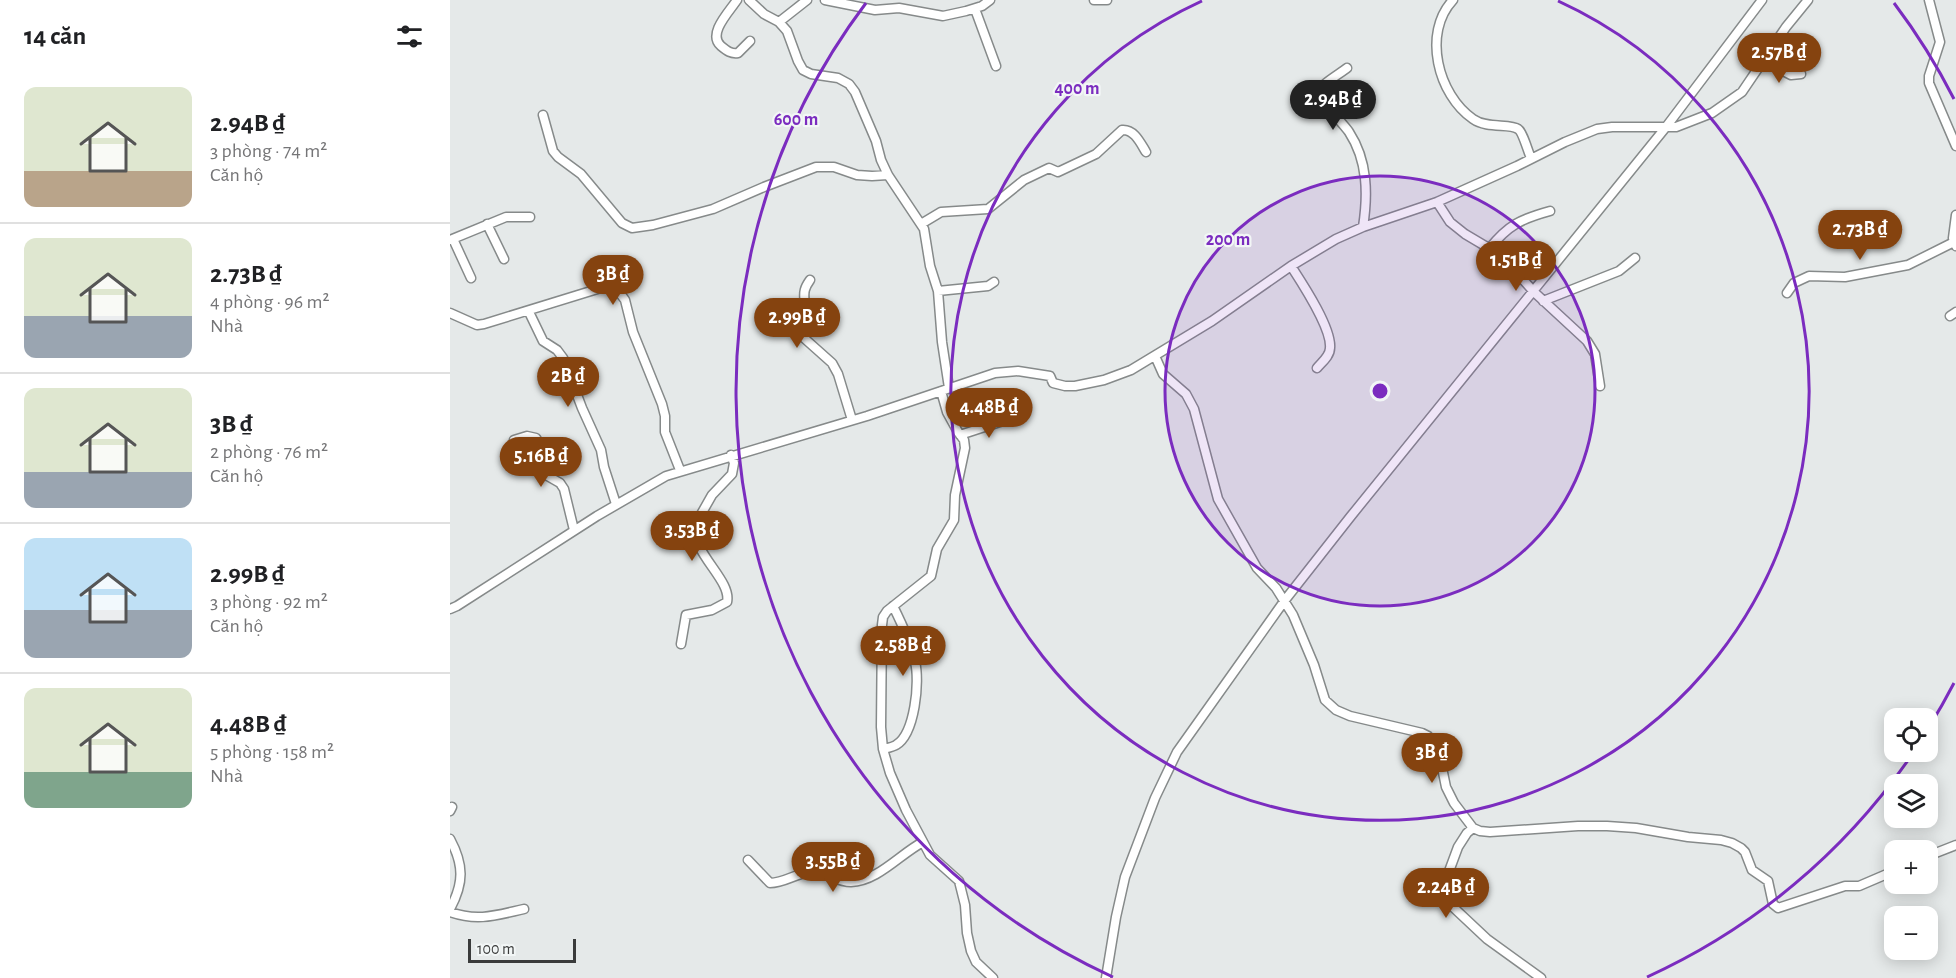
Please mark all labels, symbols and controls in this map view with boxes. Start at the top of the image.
icon: filters [393,20,426,53]
text: 14 căn [24,23,86,49]
pin: 2.57B ₫ [1724,33,1834,84]
text: 2.57B ₫ [1751,42,1807,62]
text: 400 m [1054,80,1100,98]
pin: 2.94B ₫ [1278,80,1388,131]
text: 2.94B ₫ [1304,89,1362,109]
text: 2.94B ₫ [210,110,286,136]
icon: home [72,111,144,183]
text: 600 m [774,111,818,129]
text: 3 phòng · 74 m² [210,141,327,161]
text: Căn hộ [210,165,263,185]
pin: 2.73B ₫ [1805,210,1915,261]
text: 2.73B ₫ [1832,219,1888,239]
text: 200 m [1206,231,1250,249]
pin: 1.51B ₫ [1461,241,1571,292]
text: 1.51B ₫ [1490,250,1542,270]
pin: 3B ₫ [577,255,649,306]
text: 2.73B ₫ [210,261,282,287]
icon: home [72,262,144,334]
text: 3B ₫ [597,264,629,284]
text: 4 phòng · 96 m² [210,292,329,312]
pin: 2.99B ₫ [742,298,852,349]
text: 2.99B ₫ [768,307,826,327]
text: Nhà [210,316,243,336]
pin: 2B ₫ [532,357,604,408]
text: 2B ₫ [551,366,585,386]
centre of rings [1370,381,1390,401]
pin: 4.48B ₫ [934,388,1044,439]
text: 4.48B ₫ [960,397,1018,417]
text: 3B ₫ [210,411,253,437]
icon: home [72,412,144,484]
pin: 5.16B ₫ [486,437,596,488]
text: 2 phòng · 76 m² [210,442,328,462]
text: 5.16B ₫ [514,446,568,466]
text: Căn hộ [210,466,263,486]
pin: 3.53B ₫ [637,511,747,562]
text: 3.53B ₫ [665,520,719,540]
text: 2.99B ₫ [210,561,285,587]
icon: home [72,562,144,634]
text: 3 phòng · 92 m² [210,592,328,612]
text: Căn hộ [210,616,263,636]
pin: 2.58B ₫ [848,626,958,677]
text: 2.58B ₫ [875,635,931,655]
map controls [1884,708,1938,960]
button: locate [1884,708,1938,762]
text: 4.48B ₫ [210,711,287,737]
icon: home [72,712,144,784]
pin: 3B ₫ [1396,733,1468,784]
text: 5 phòng · 158 m² [210,742,334,762]
text: 3B ₫ [1416,742,1448,762]
text: Nhà [210,766,243,786]
button: layers [1884,774,1938,828]
button: + [1884,840,1938,894]
pin: 3.55B ₫ [778,842,888,893]
text: 3.55B ₫ [806,851,860,871]
pin: 2.24B ₫ [1391,868,1501,919]
text: 2.24B ₫ [1417,877,1475,897]
button: − [1884,906,1938,960]
scale bar [468,936,576,964]
text: 100 m [477,941,515,957]

